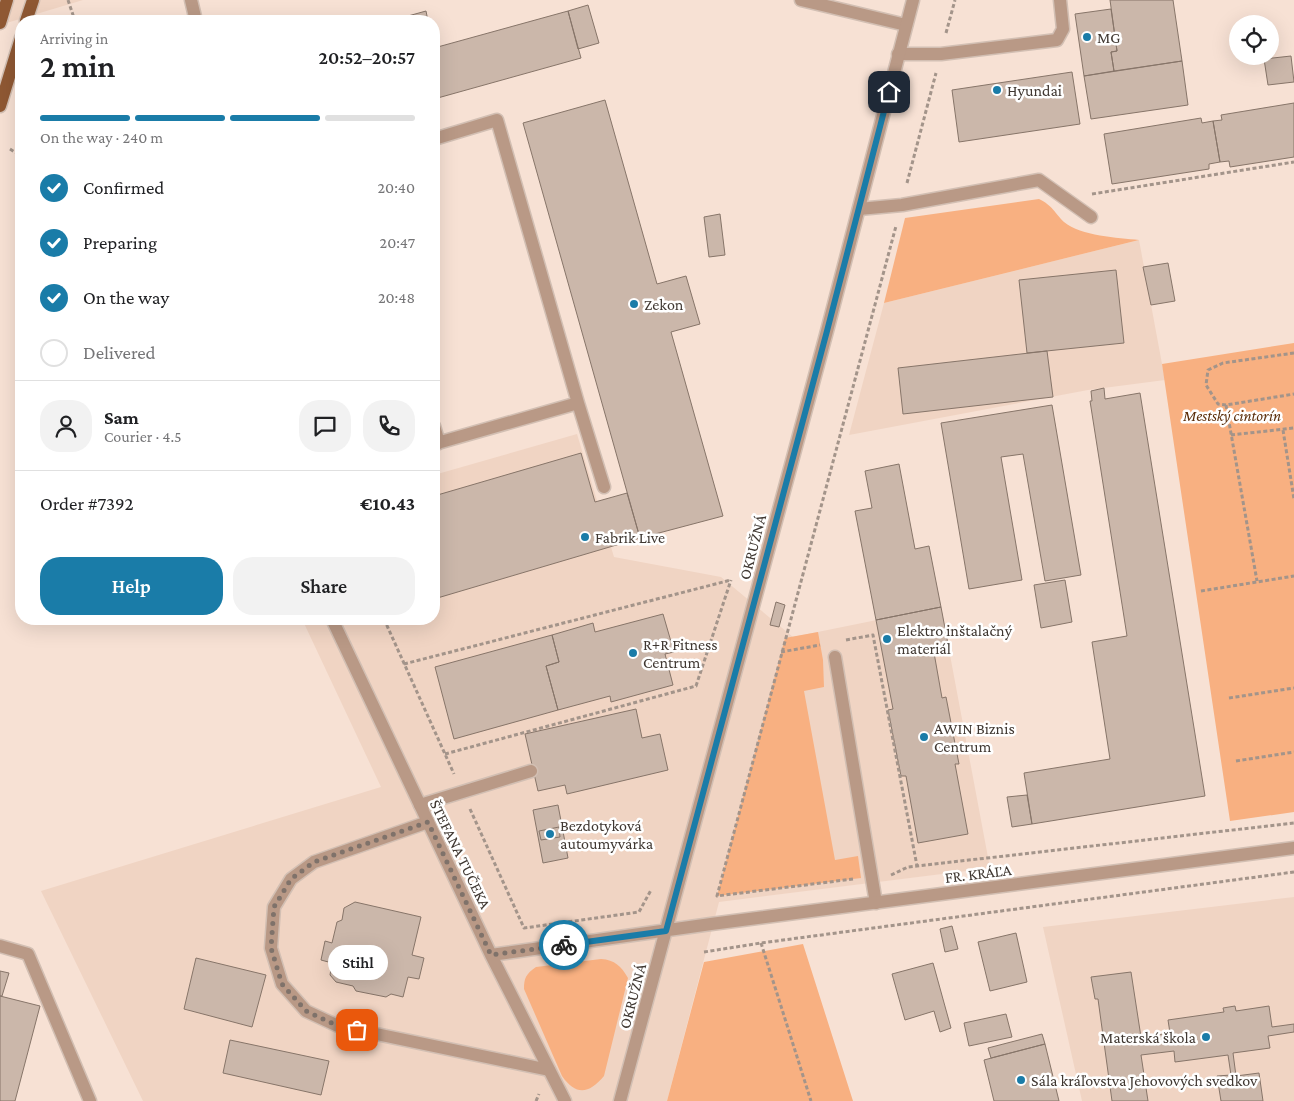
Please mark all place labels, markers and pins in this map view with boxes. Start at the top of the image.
place label: MG [1097,29,1120,46]
marker: MG [1081,31,1093,43]
pin [868,71,910,113]
place label: Hyundai [1007,82,1062,100]
marker: Hyundai [991,84,1003,96]
place label: Zekon [644,296,684,313]
marker: Zekon [628,298,640,310]
place label: Fabrik Live [595,529,665,546]
marker: Fabrik Live [579,531,591,543]
place label: Elektro inštalačný materiál [897,622,1013,657]
marker: Elektro inštalačný materiál [881,633,893,645]
place label: R+R Fitness Centrum [643,636,718,671]
marker: R+R Fitness Centrum [627,647,639,659]
place label: AWIN Biznis Centrum [934,720,1015,755]
marker: AWIN Biznis Centrum [918,731,930,743]
place label: Bezdotyková autoumyvárka [560,817,654,853]
marker: Bezdotyková autoumyvárka [544,828,556,840]
callout: Stihl [327,945,387,980]
pin [336,1009,378,1051]
place label: Materská škola [1100,1029,1197,1046]
marker: Materská škola [1200,1031,1212,1043]
place label: Sála kráľovstva Jehovových svedkov [1031,1072,1258,1090]
marker: Sála kráľovstva Jehovových svedkov [1015,1074,1027,1086]

